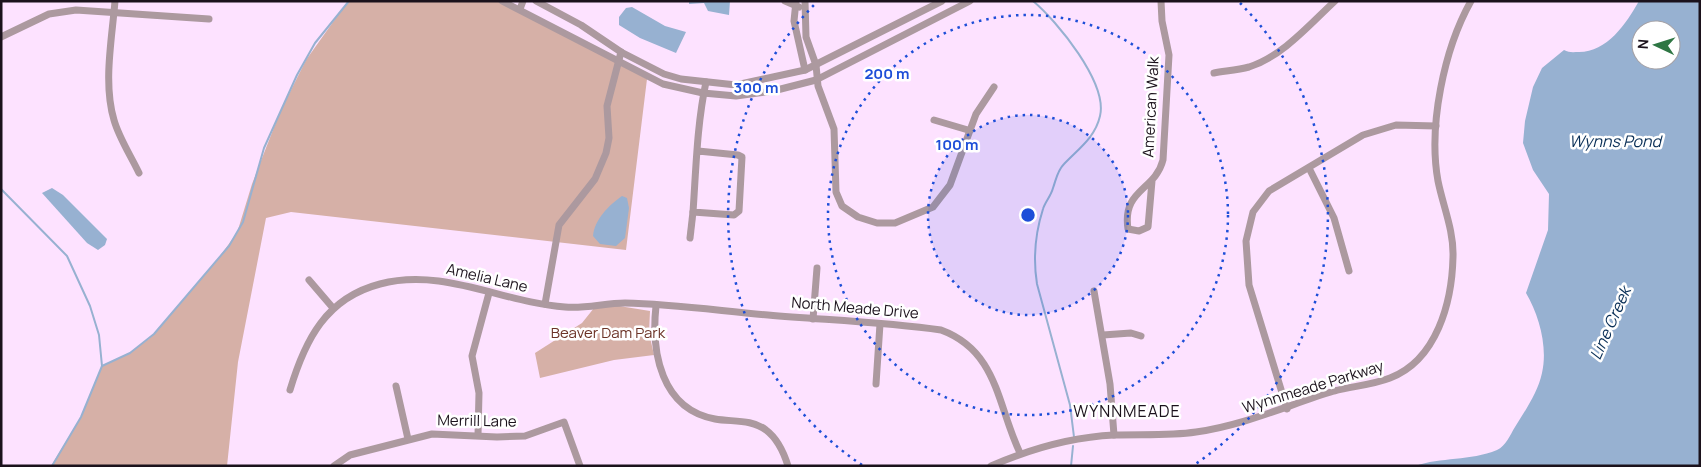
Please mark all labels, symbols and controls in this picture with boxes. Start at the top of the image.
north arrow [1631,20,1681,70]
text: N [1633,38,1652,50]
street label: American Walk [1137,55,1164,158]
text: 200 m [864,63,910,84]
text: 300 m [734,77,778,98]
water label: Wynns Pond [1569,130,1664,152]
text: 100 m [936,134,978,155]
centre of rings [1019,206,1037,224]
street label: Amelia Lane [444,258,530,297]
water label: Line Creek [1584,281,1637,363]
street label: North Meade Drive [790,291,920,324]
park label: Beaver Dam Park [551,322,666,343]
street label: Wynnmeade Parkway [1240,355,1386,418]
district label: WYNNMEADE [1073,400,1181,422]
street label: Merrill Lane [437,409,517,432]

